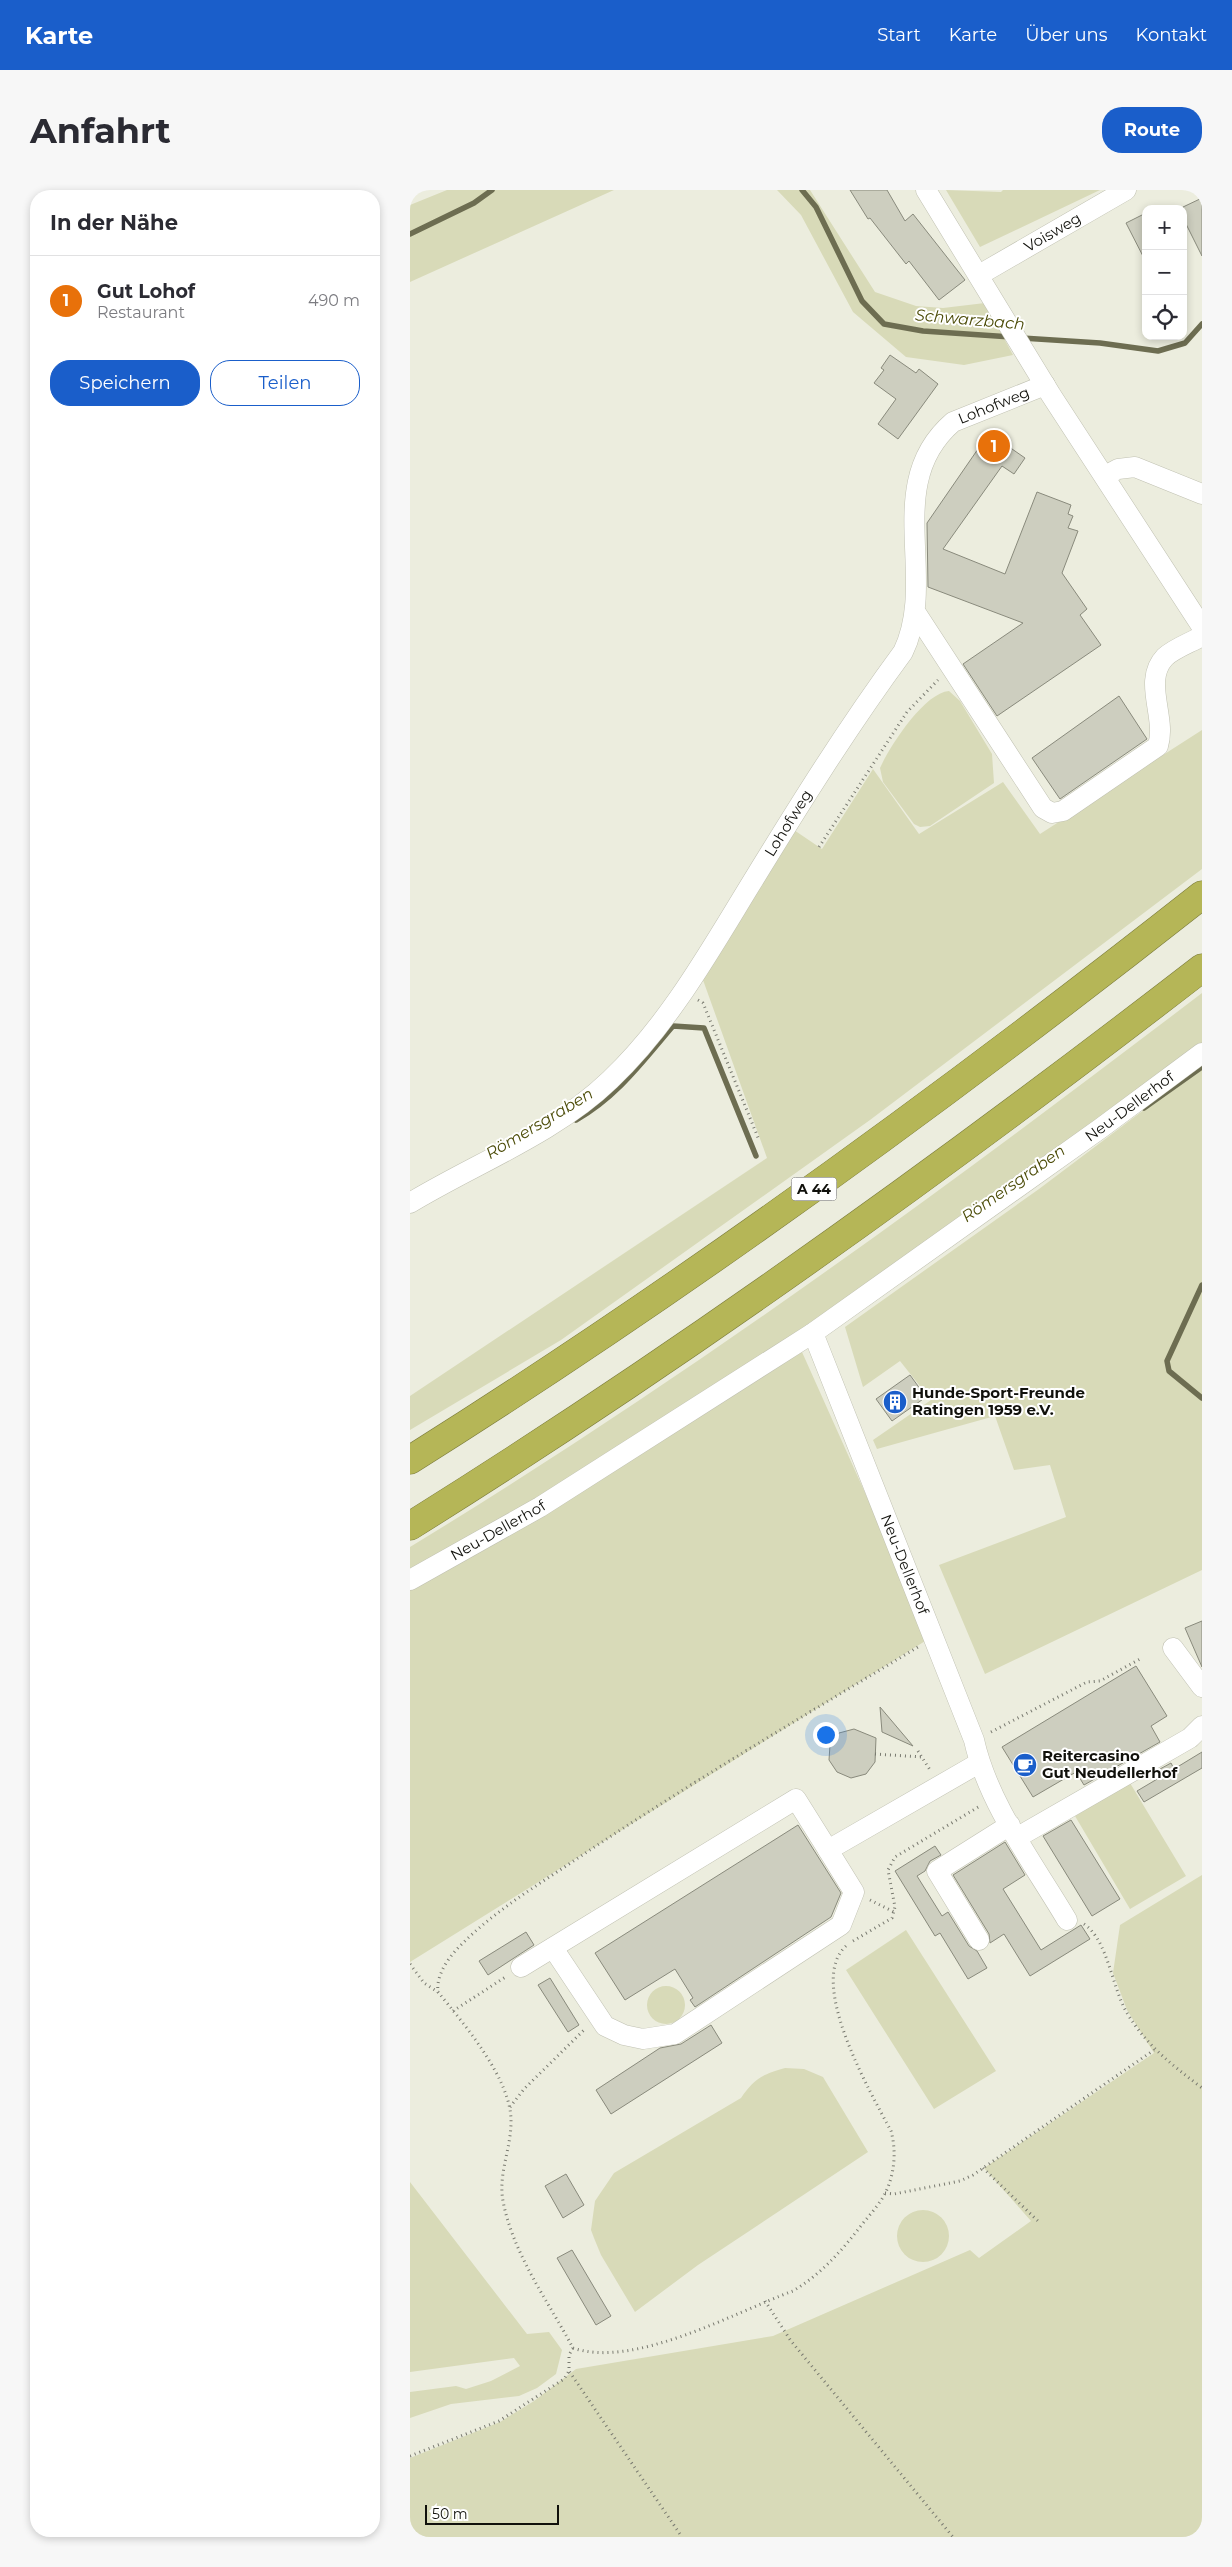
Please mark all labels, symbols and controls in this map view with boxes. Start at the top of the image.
text: Karte [25,21,93,50]
text: Start [877,24,921,46]
text: Karte [949,24,997,46]
text: Über uns [1025,24,1108,46]
text: Kontakt [1136,24,1207,46]
button: Route [1102,107,1202,153]
text: Anfahrt [30,109,171,152]
map controls [1142,205,1187,340]
button: + [1142,205,1187,250]
street label: Voisweg [1020,208,1084,256]
text: In der Nähe [50,210,178,235]
button: − [1142,250,1187,295]
text: Gut Lohof [97,280,195,303]
text: 1 [63,291,69,310]
text: 490 m [308,291,360,310]
button: locate [1142,295,1187,340]
text: Restaurant [97,303,185,322]
water label: Schwarzbach [914,305,1026,334]
button: Speichern [50,360,200,406]
button: Teilen [210,360,360,406]
street label: Lohofweg [955,382,1032,428]
pin: 1 [978,427,1010,465]
street label: Lohofweg [760,786,816,860]
street label: Neu-Dellerhof [1081,1066,1178,1145]
water label: Römersgraben [482,1084,596,1163]
water label: Römersgraben [958,1141,1069,1226]
road number: A 44 [792,1178,836,1201]
place label: Hunde-Sport-Freunde Ratingen 1959 e.V. [912,1383,1085,1419]
building icon: Hunde-Sport-Freunde Ratingen 1959 e.V. [882,1389,908,1415]
street label: Neu-Dellerhof [447,1495,550,1564]
street label: Neu-Dellerhof [877,1511,934,1618]
your location [813,1722,839,1748]
place label: Reitercasino Gut Neudellerhof [1042,1746,1179,1782]
cafe icon: Reitercasino Gut Neudellerhof [1012,1752,1038,1778]
scale bar [425,2502,559,2525]
text: 50 m [432,2505,468,2523]

